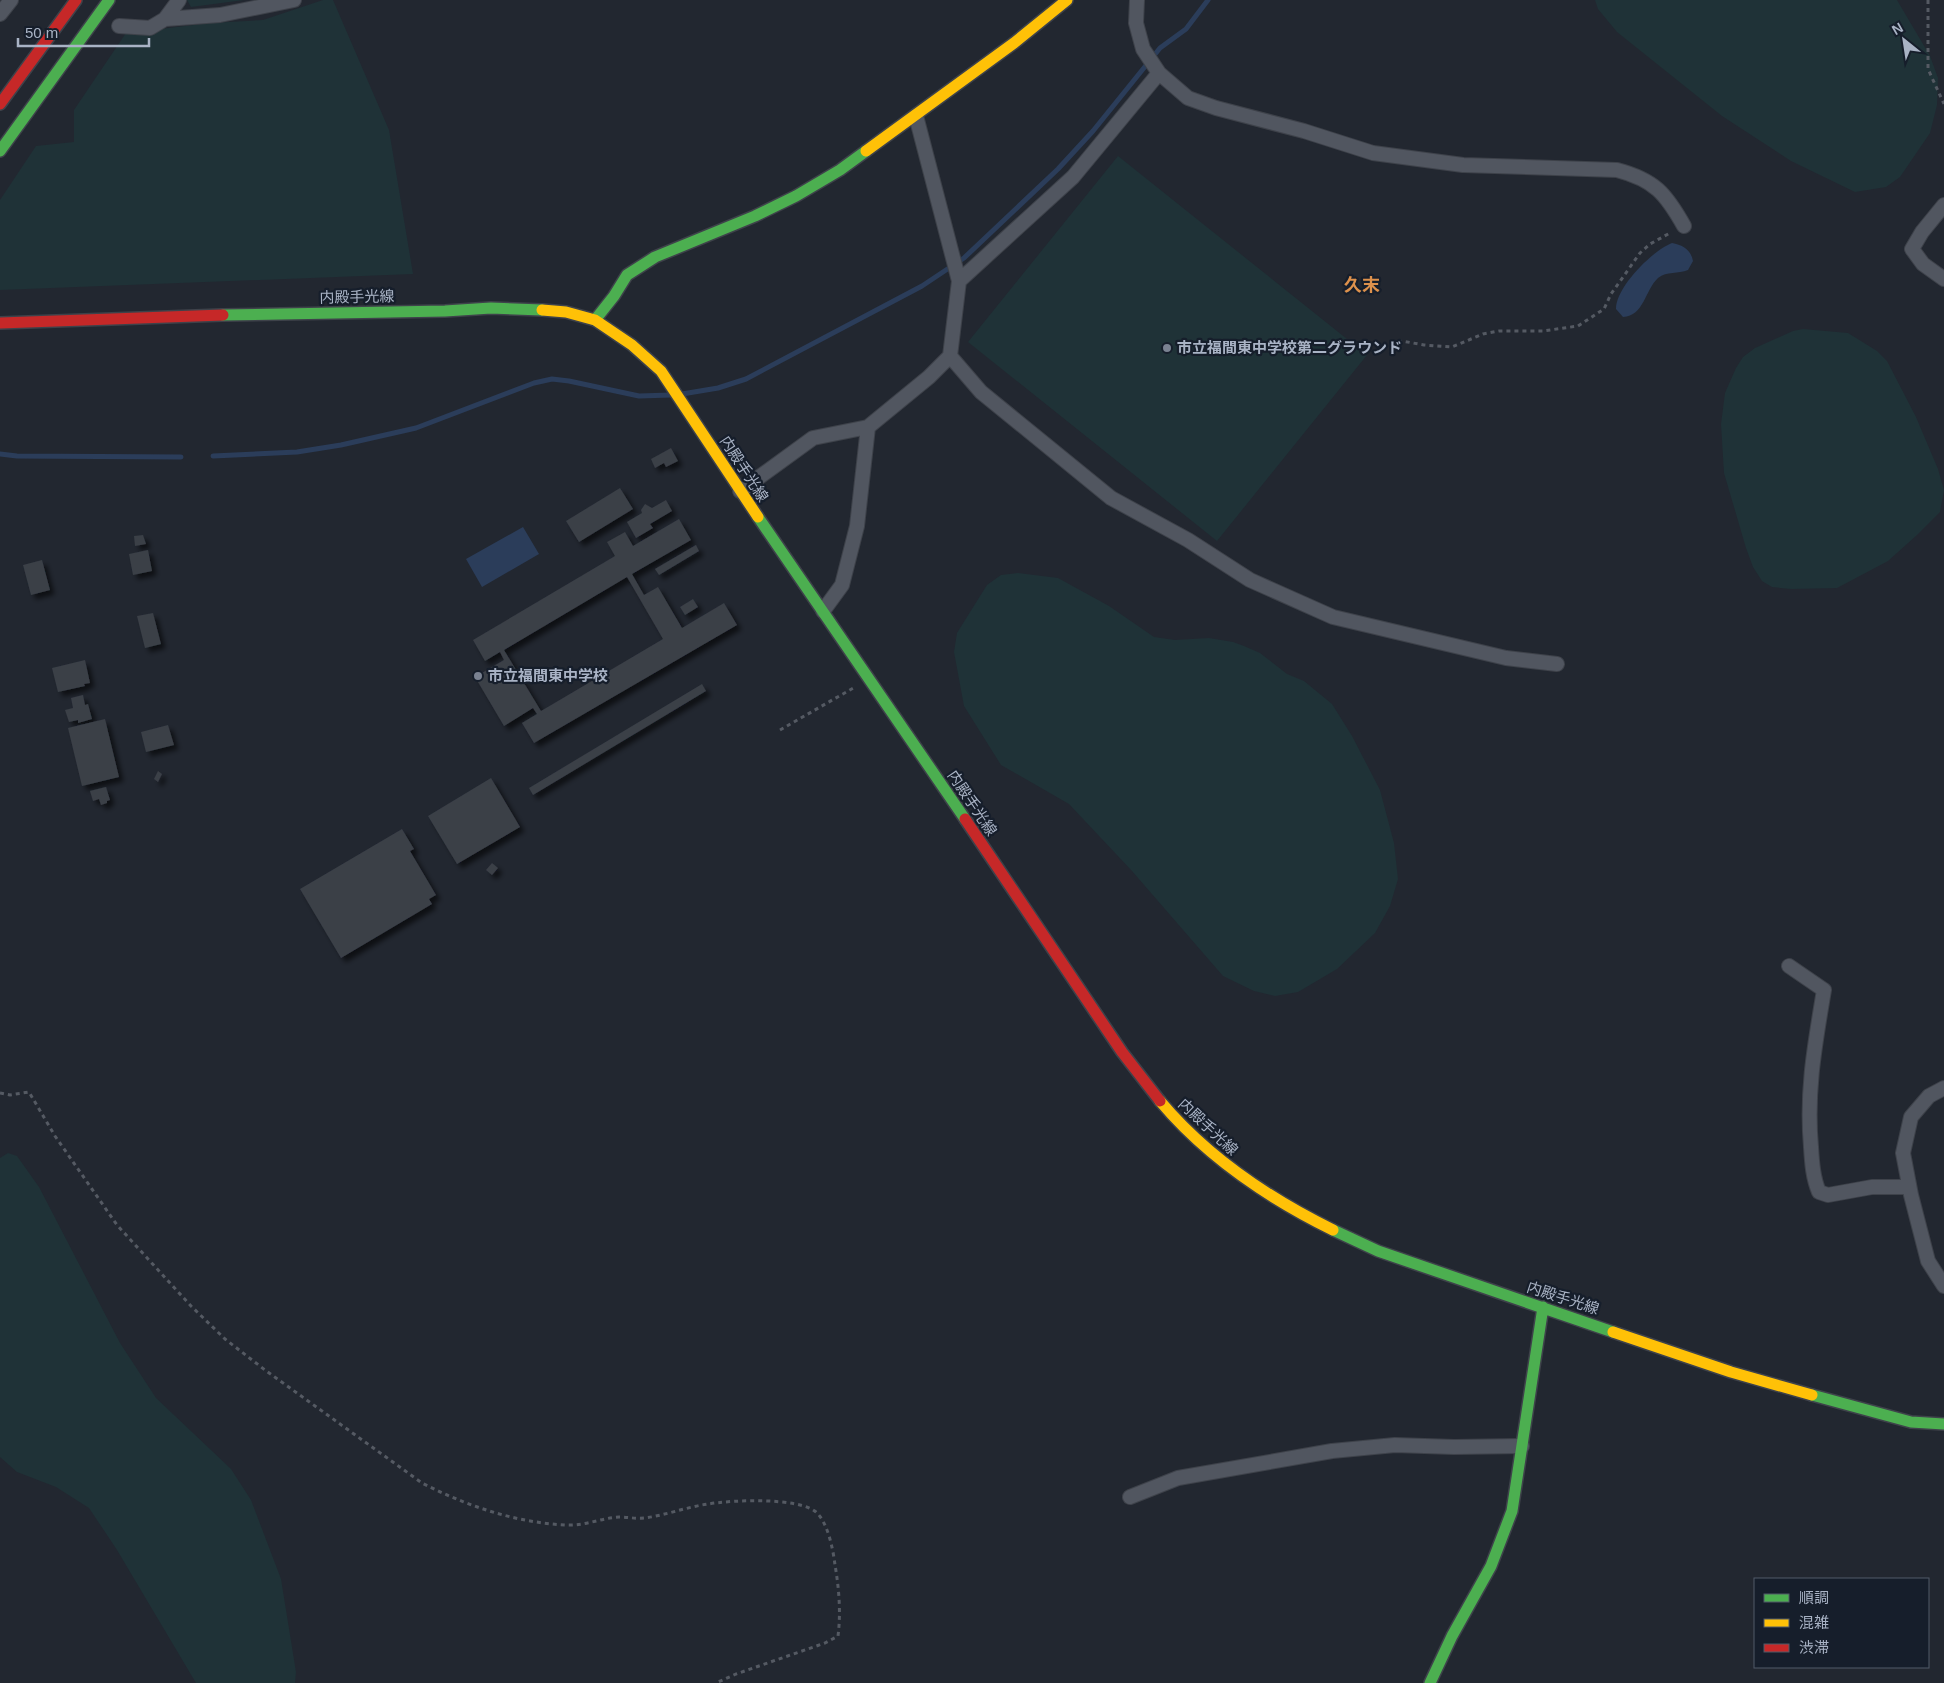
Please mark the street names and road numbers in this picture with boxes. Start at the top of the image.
street label: 内殿手光線 [319,287,395,306]
street label: 内殿手光線 [717,433,772,505]
street label: 内殿手光線 [944,767,1000,839]
street label: 内殿手光線 [1175,1095,1242,1158]
street label: 内殿手光線 [1525,1278,1601,1317]

